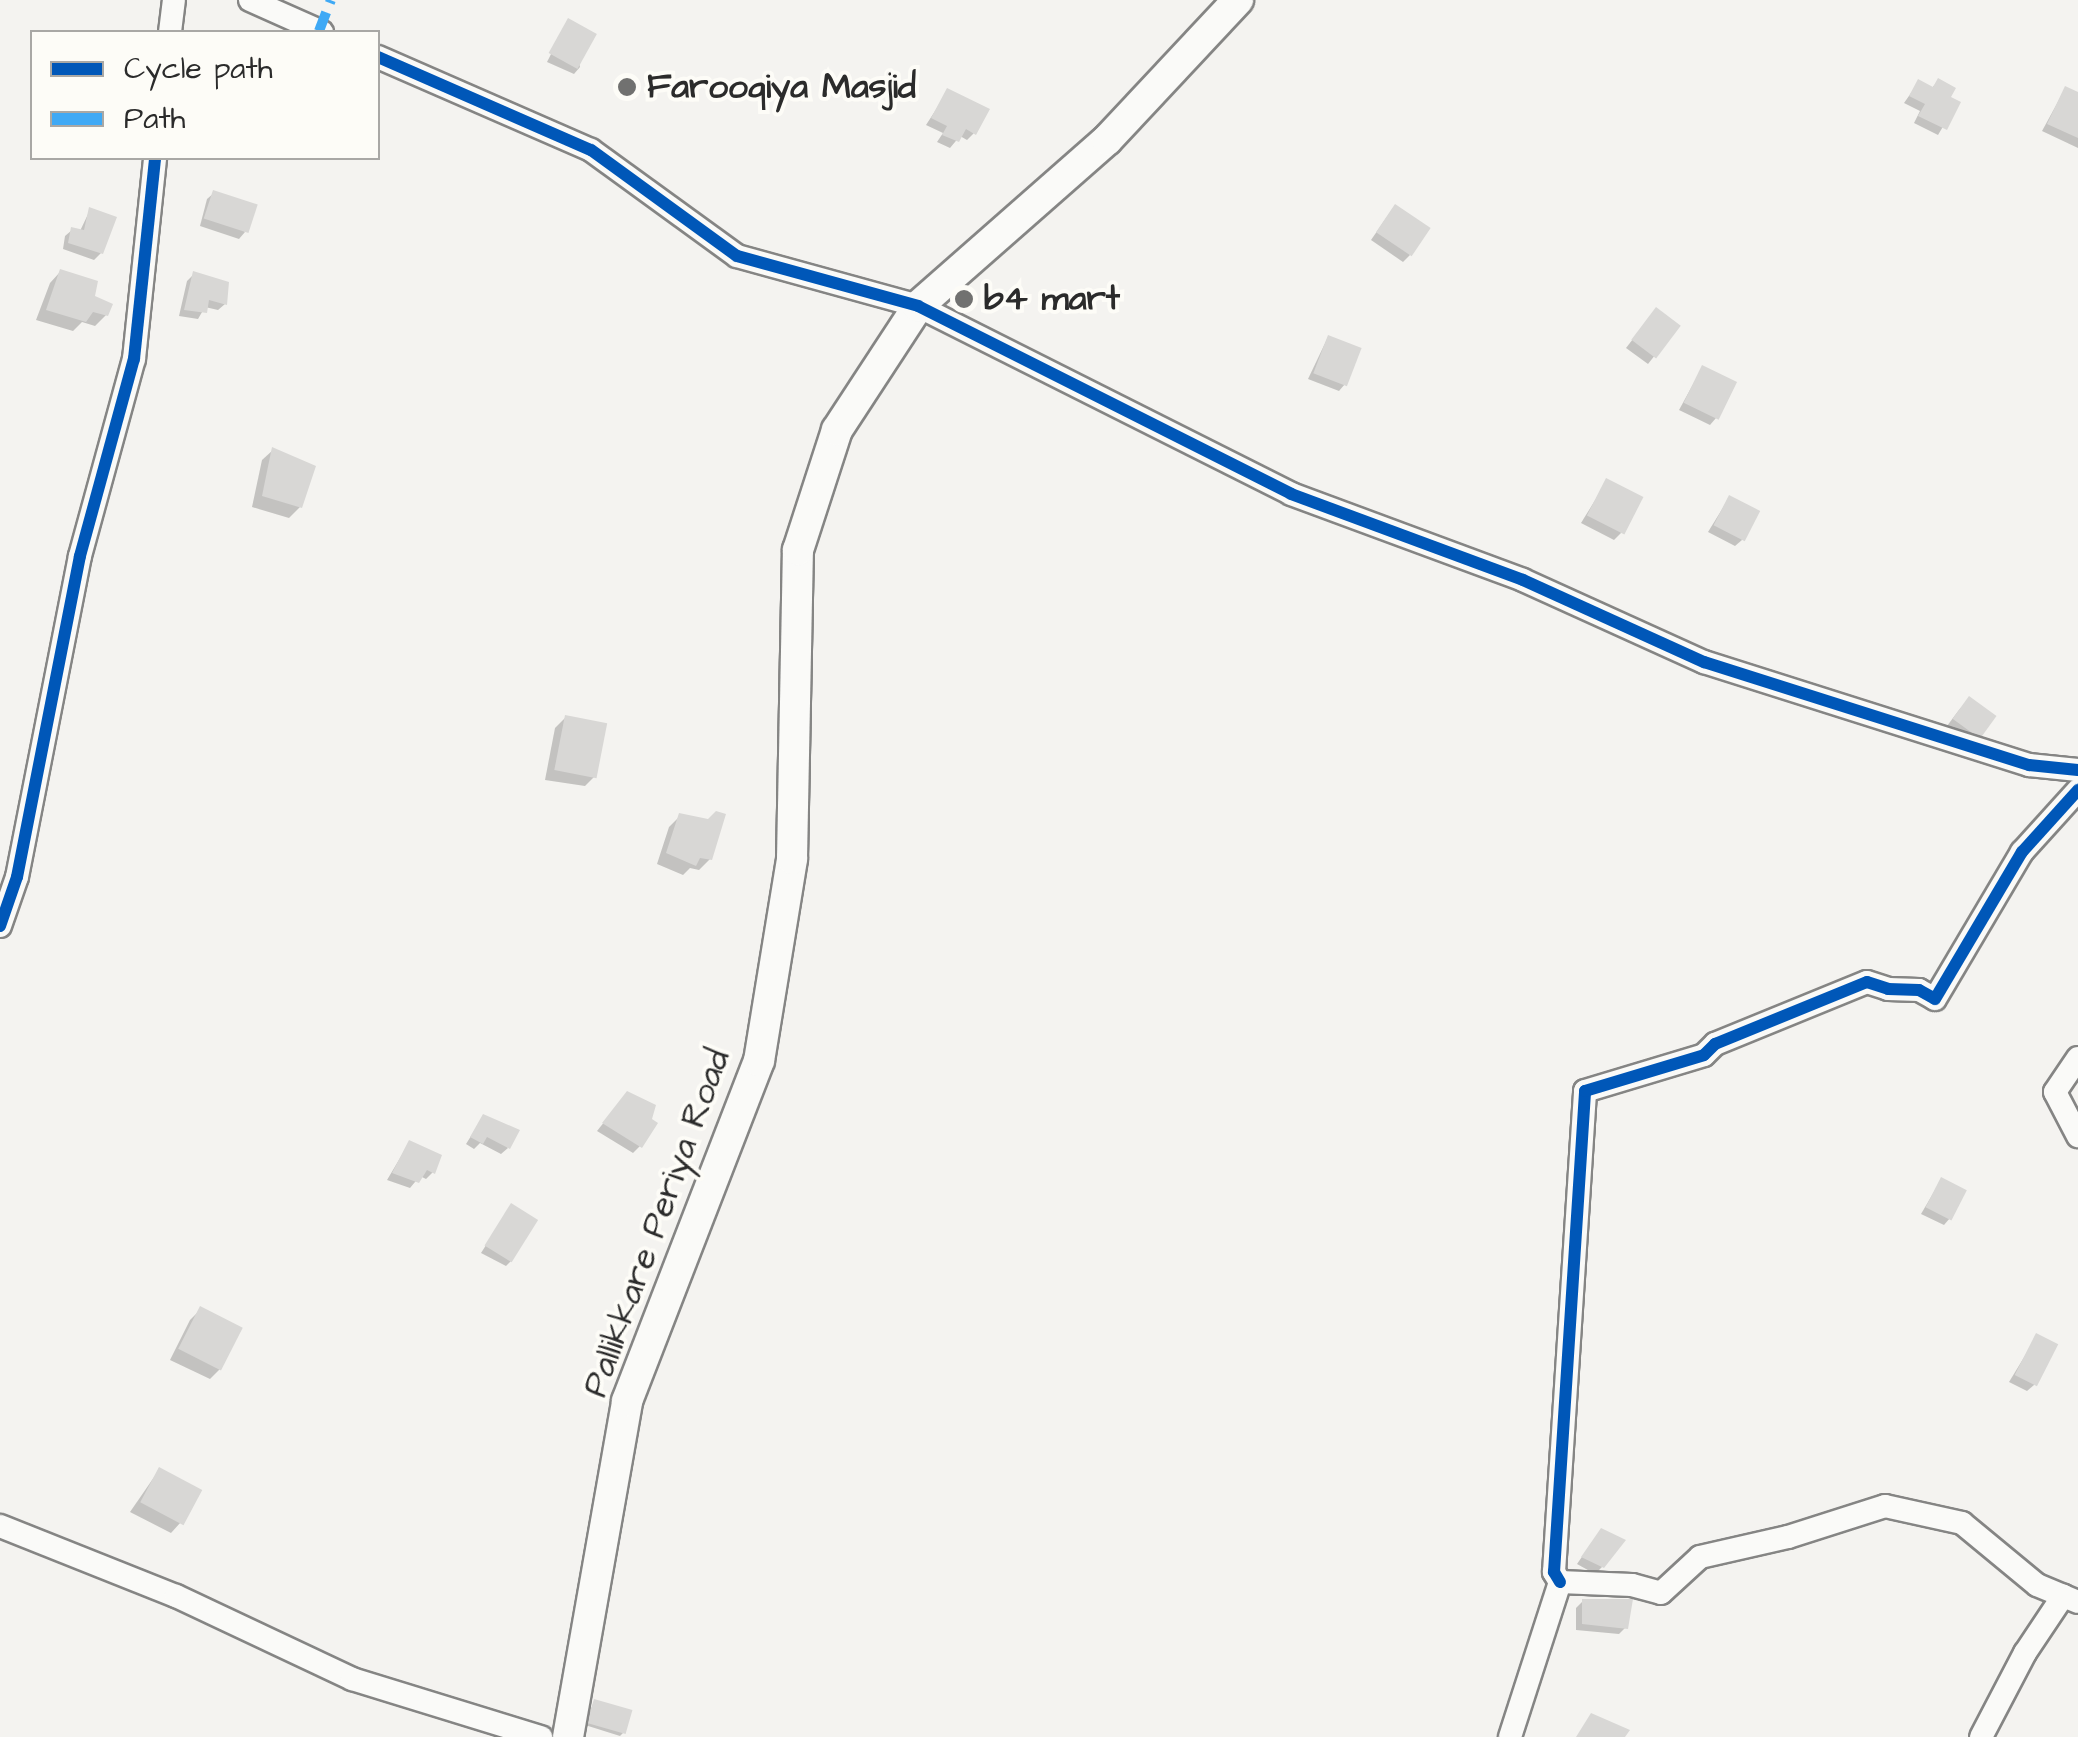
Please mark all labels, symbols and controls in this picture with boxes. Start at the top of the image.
legend [30,30,380,160]
text: Cycle path [124,48,273,90]
place label: Farooqiya Masjid [647,66,916,108]
marker: Farooqiya Masjid [616,76,638,98]
text: Path [124,98,185,140]
place label: b4 mart [984,278,1120,320]
marker: b4 mart [953,288,975,310]
street label: Pallikkare Periya Road [575,1043,739,1403]

